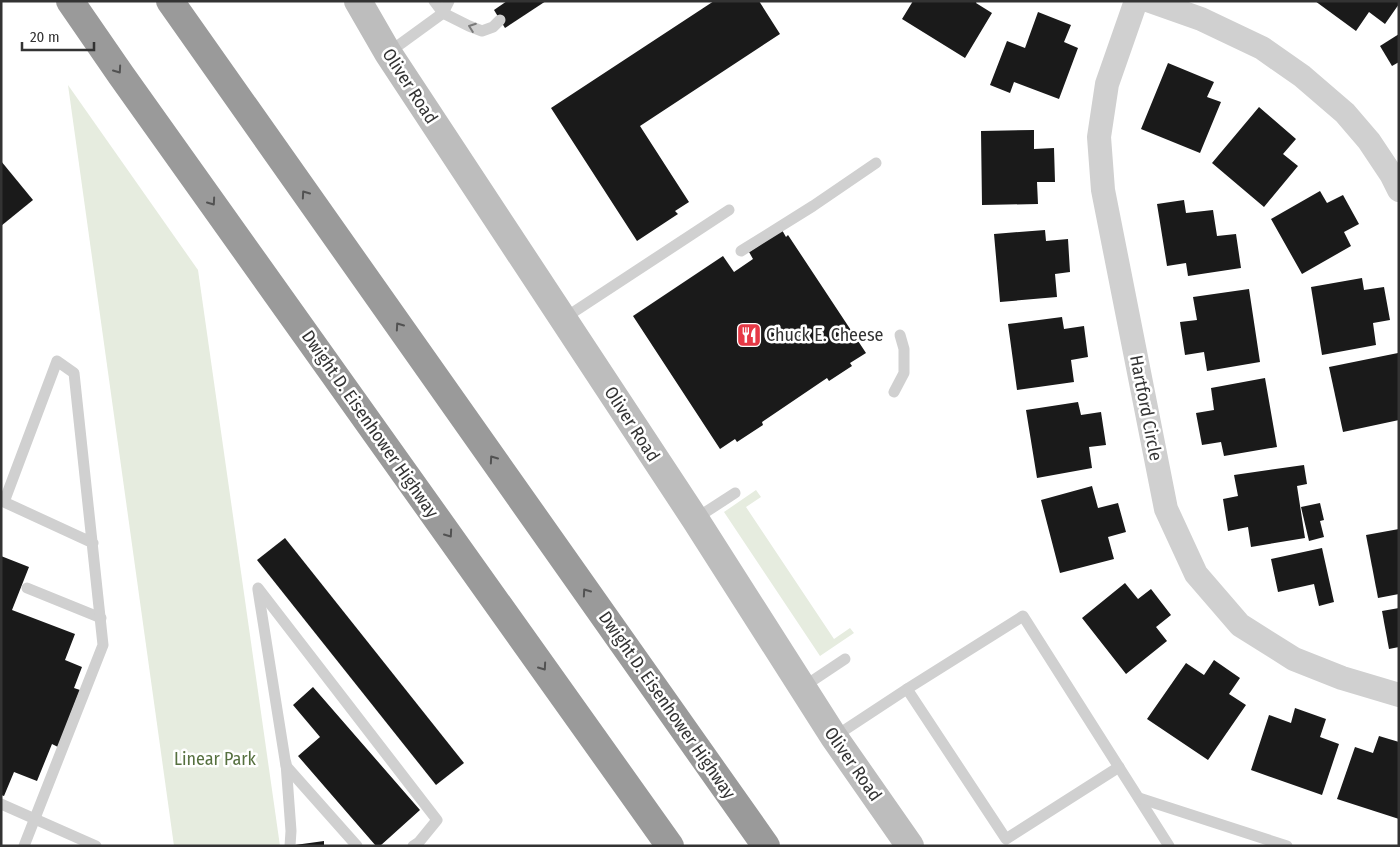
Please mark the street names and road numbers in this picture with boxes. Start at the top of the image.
street label: Oliver Road [378,44,442,128]
street label: Dwight D. Eisenhower Highway [297,326,443,522]
street label: Hartford Circle [1125,353,1167,463]
street label: Oliver Road [600,382,664,466]
street label: Dwight D. Eisenhower Highway [594,607,740,803]
street label: Oliver Road [820,723,886,805]

